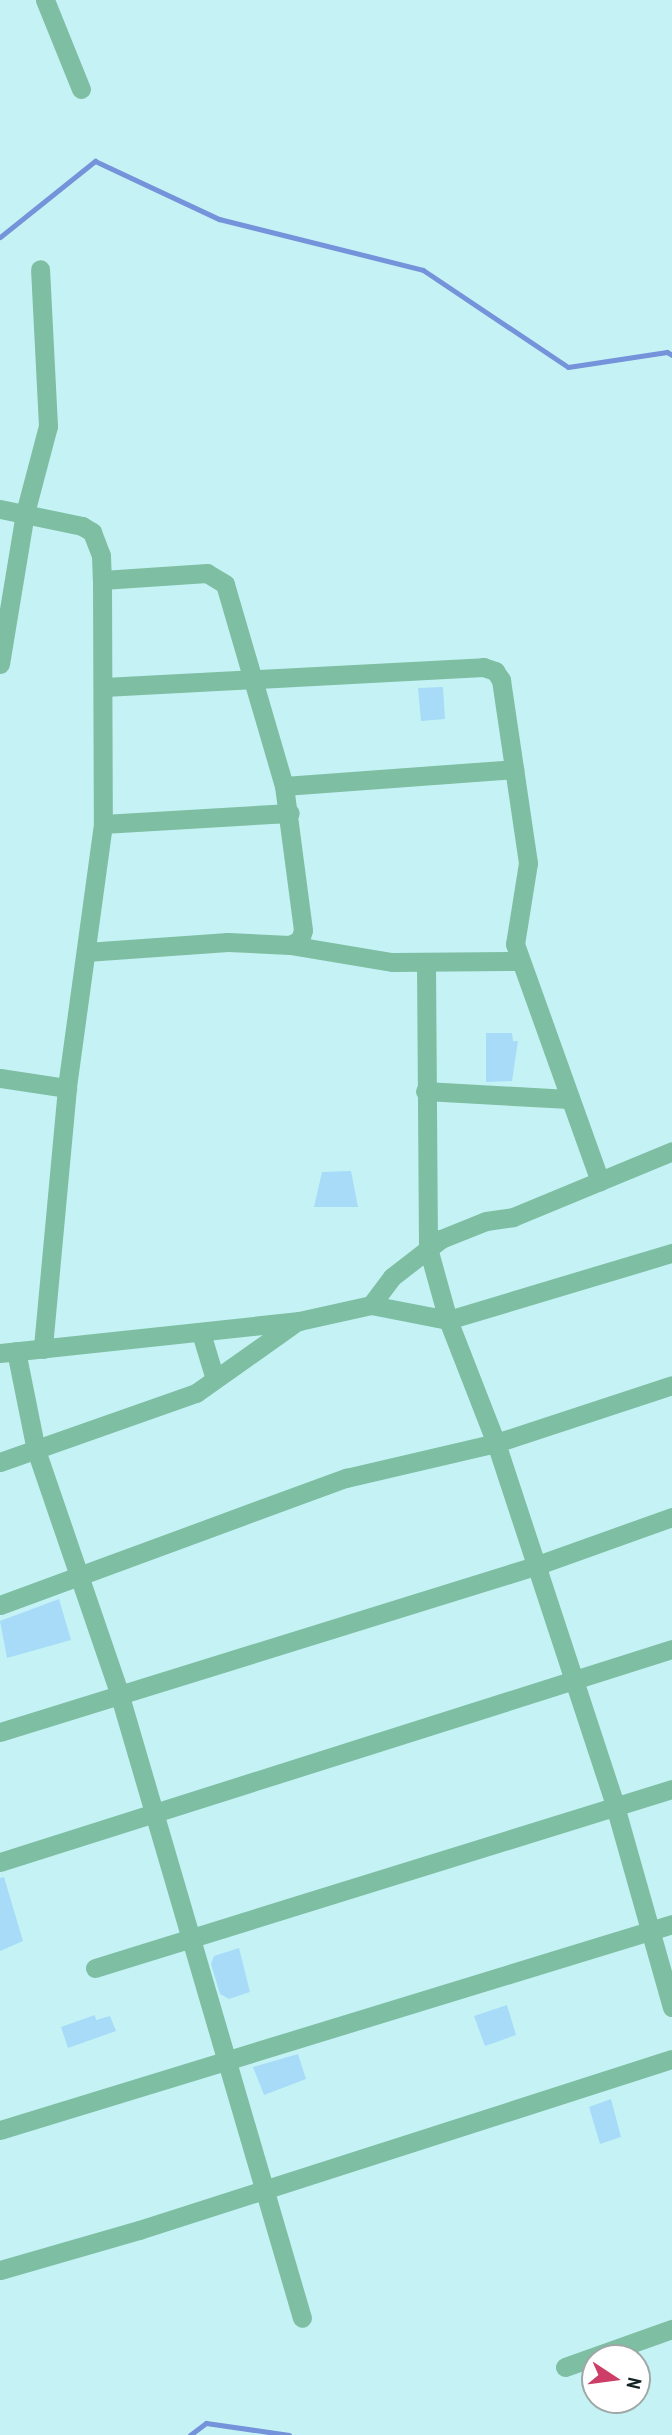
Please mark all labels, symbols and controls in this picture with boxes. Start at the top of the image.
north arrow [581,2344,651,2414]
text: N [622,2376,647,2391]

